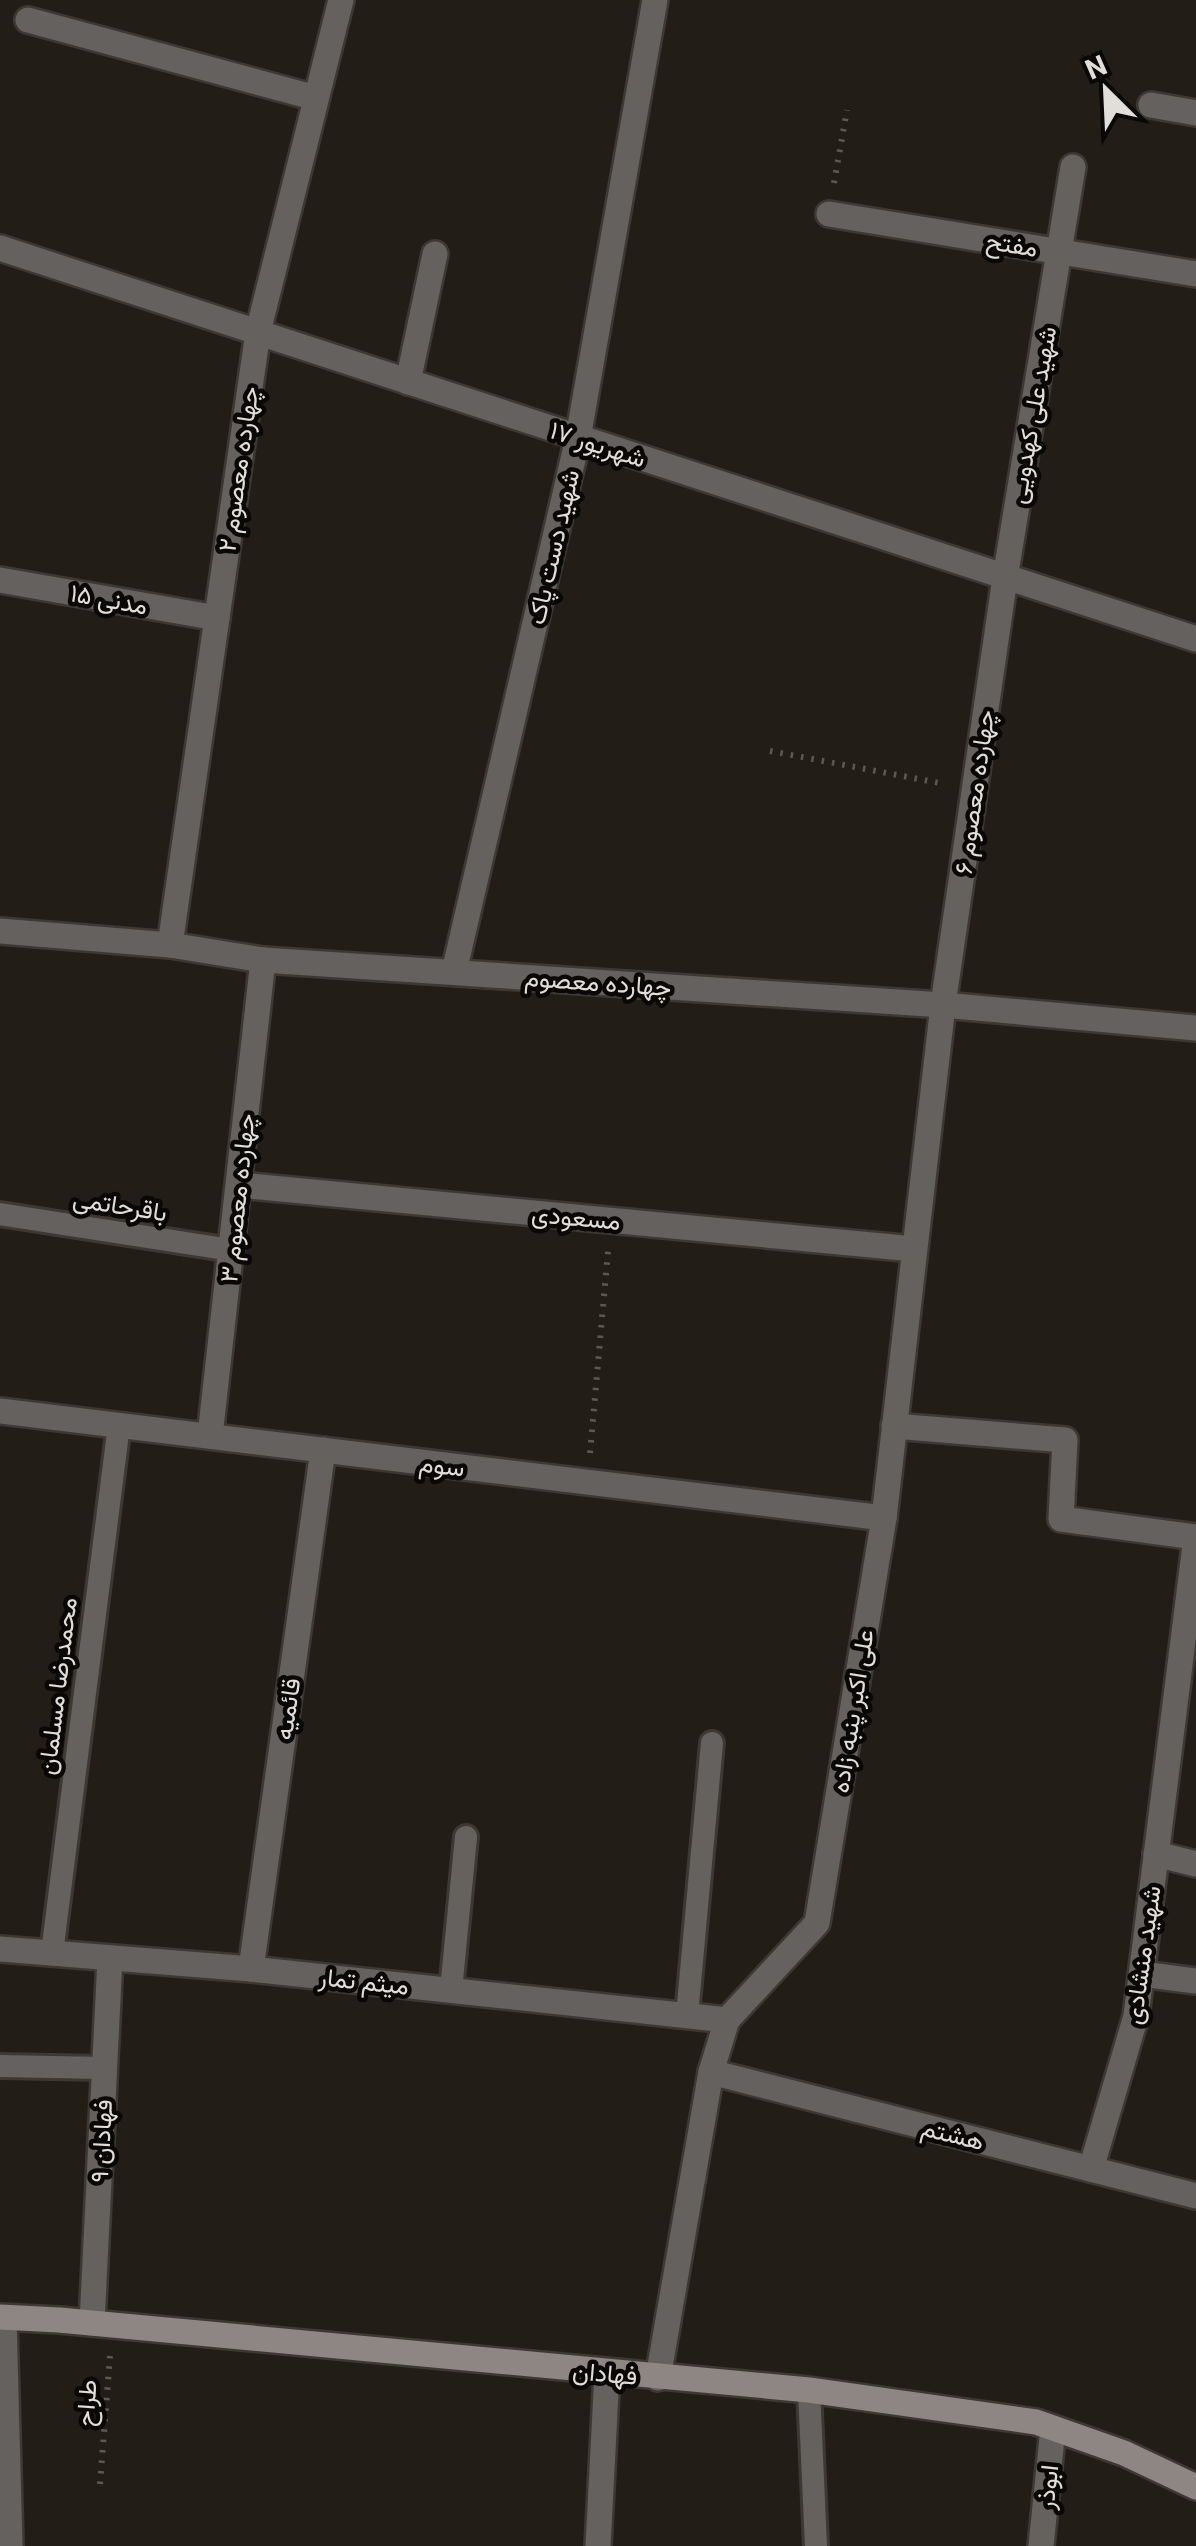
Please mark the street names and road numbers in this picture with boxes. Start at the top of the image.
street label: مفتح [984,226,1040,266]
street label: شهید علی کهدویی [1003,324,1063,506]
street label: چهارده معصوم ۲ [213,385,266,554]
street label: ۱۷ شهریور [546,415,649,474]
street label: شهید دست پاک [522,467,587,628]
street label: مدنی ۱۵ [68,578,150,622]
street label: چهارده معصوم ۶ [949,708,1002,876]
street label: چهارده معصوم [523,963,672,1004]
street label: چهارده معصوم ۳ [214,1112,263,1284]
street label: باقرحاتمی [71,1184,169,1228]
street label: مسعودی [530,1199,622,1237]
street label: سوم [417,1448,466,1485]
street label: محمدرضا مسلمان [32,1596,84,1777]
street label: علی اکبر پنبه زاده [825,1627,882,1795]
street label: قائمیه [269,1676,306,1742]
street label: شهید منشادی [1118,1884,1168,2026]
street label: میثم تمار [316,1962,410,2003]
street label: فهادان ۹ [85,2099,119,2183]
street label: هشتم [918,2113,987,2158]
street label: فهادان [571,2356,639,2392]
street label: طراح [70,2379,105,2428]
street label: ابوذر [1031,2463,1065,2512]

